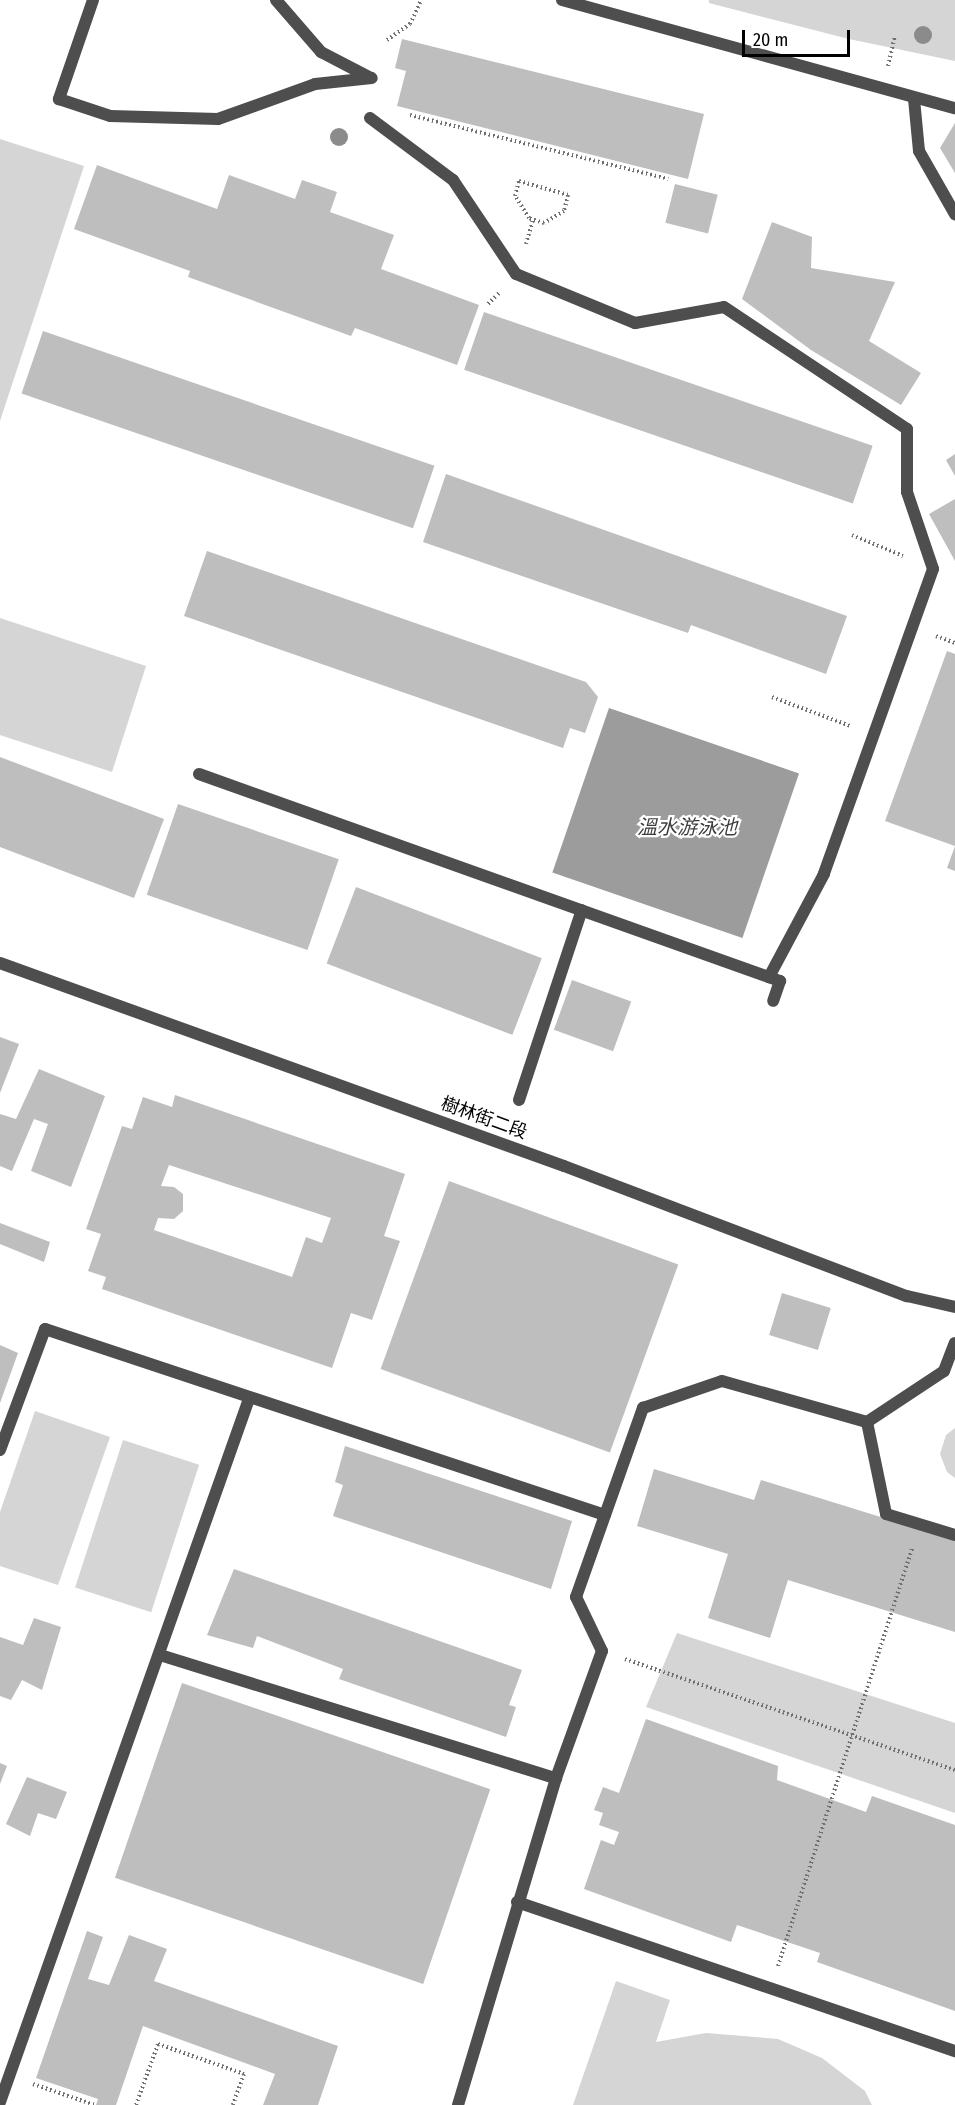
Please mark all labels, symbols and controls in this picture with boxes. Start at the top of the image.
scale bar [745,18,853,56]
text: 20 m [753,29,788,51]
water label: 溫水游泳池 [637,815,737,839]
street label: 樹林街二段 [438,1092,530,1144]

